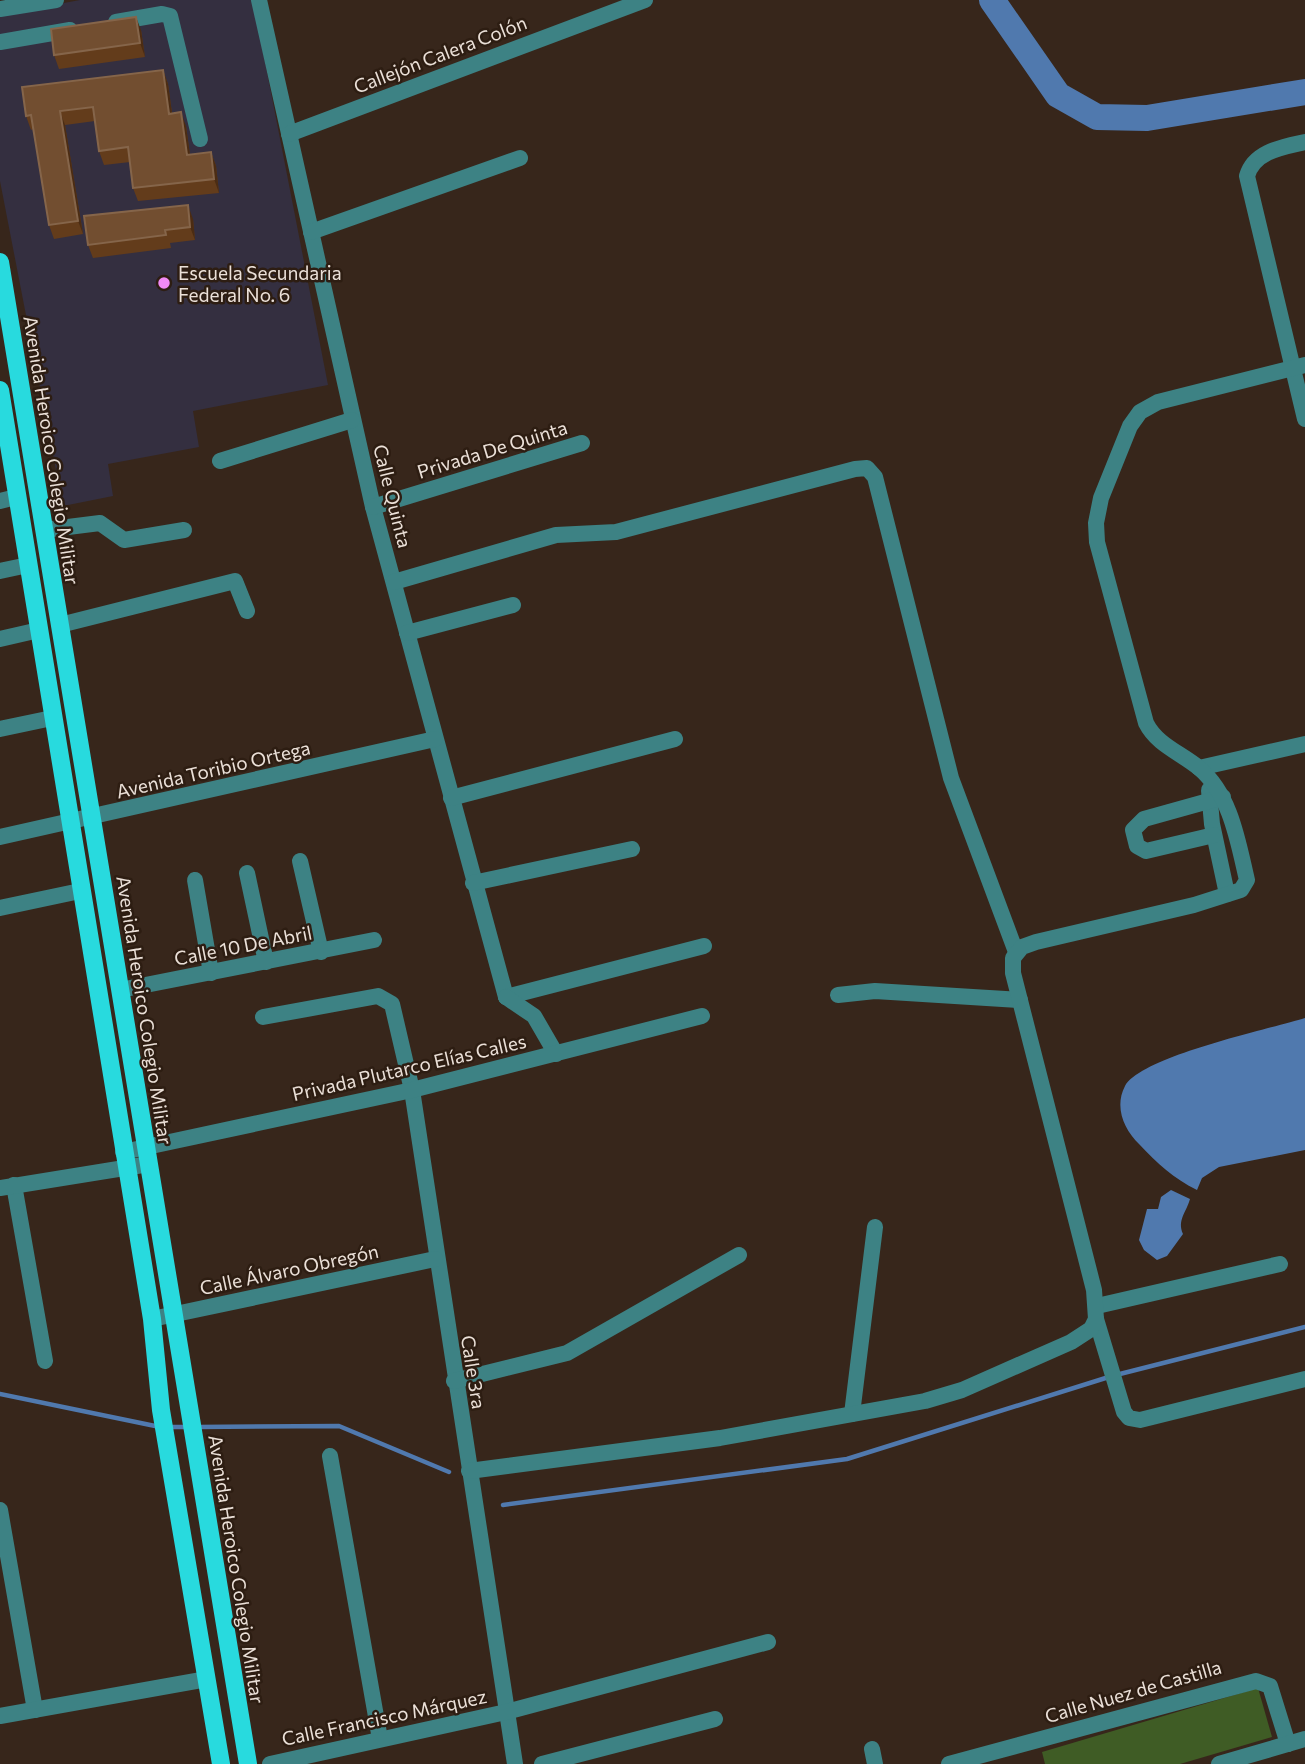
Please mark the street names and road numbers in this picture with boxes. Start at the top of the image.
street label: Callejón Calera Colón [350,10,530,98]
street label: Avenida Heroico Colegio Militar [19,314,85,586]
street label: Privada De Quinta [414,415,570,483]
street label: Calle Quinta [369,442,417,550]
street label: Avenida Toribio Ortega [114,735,312,803]
street label: Avenida Heroico Colegio Militar [112,874,178,1146]
street label: Calle 10 De Abril [172,920,314,970]
street label: Privada Plutarco Elías Calles [290,1029,528,1105]
street label: Calle Álvaro Obregón [197,1239,381,1299]
street label: Calle 3ra [457,1333,491,1411]
street label: Avenida Heroico Colegio Militar [204,1433,270,1705]
street label: Calle Nuez de Castilla [1042,1655,1224,1727]
street label: Calle Francisco Márquez [280,1684,488,1750]

